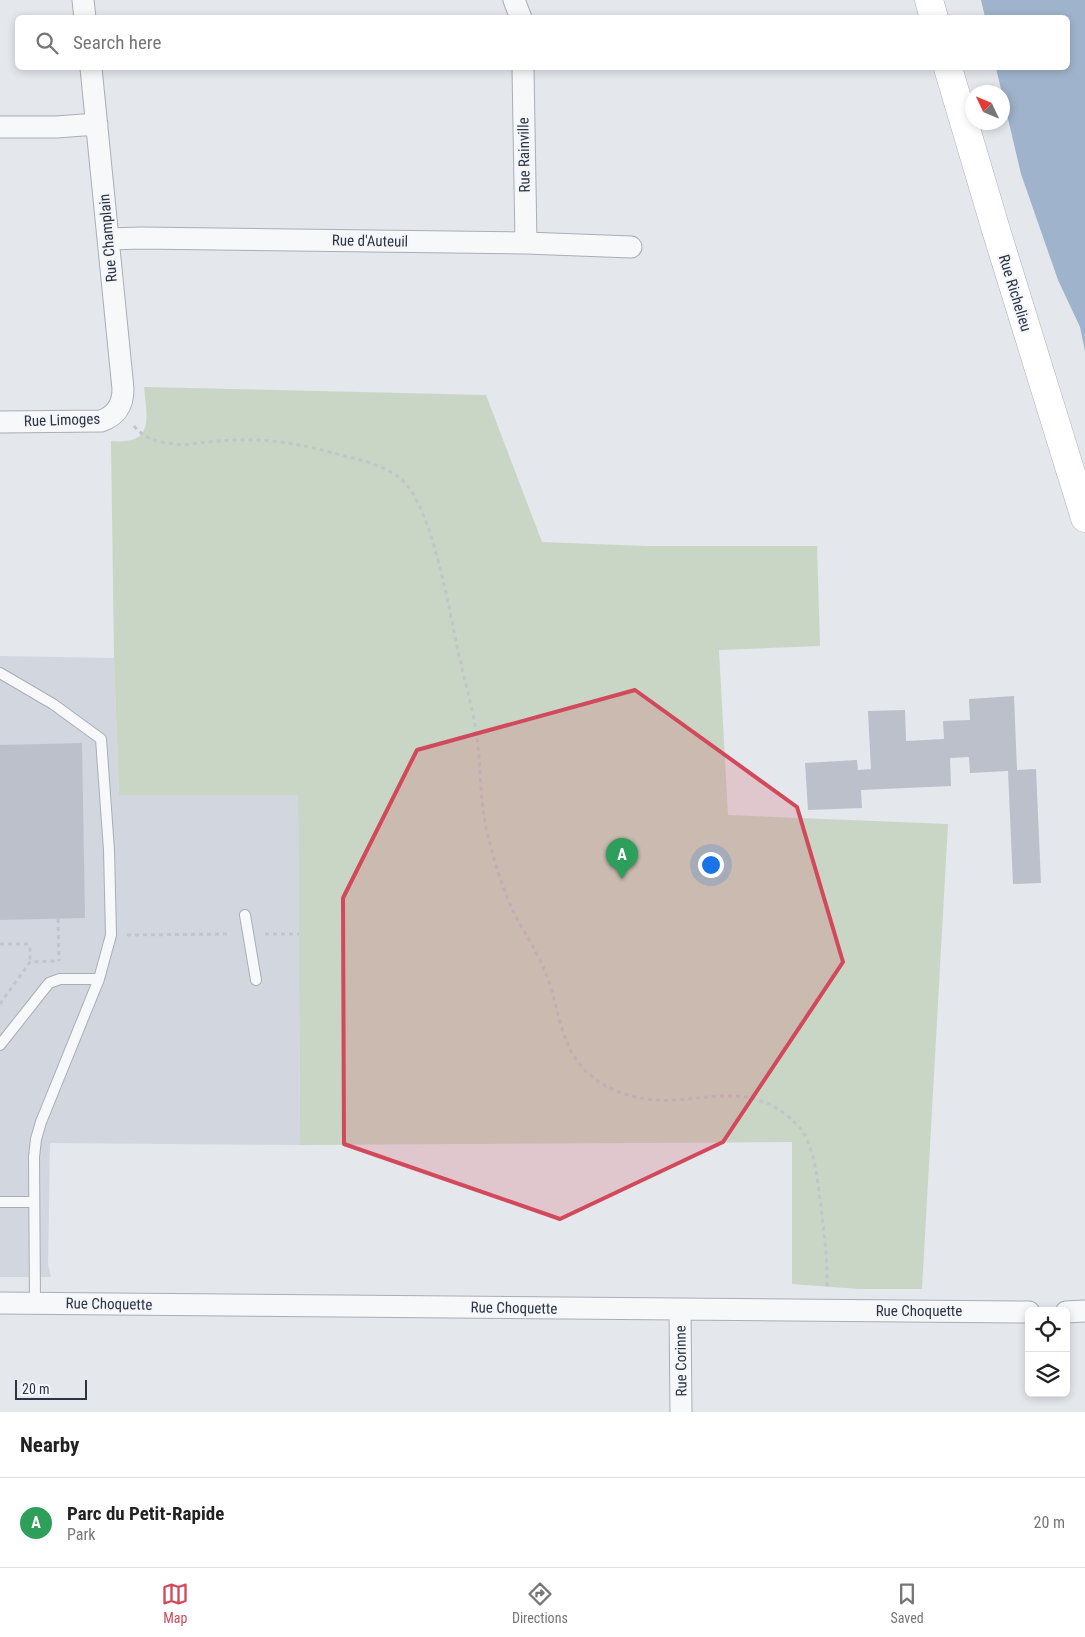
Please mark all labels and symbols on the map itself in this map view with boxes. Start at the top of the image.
north arrow [965,85,1010,130]
street label: Rue Rainville [514,117,534,193]
street label: Rue Champlain [95,193,121,283]
street label: Rue d'Auteuil [332,231,408,251]
street label: Rue Richelieu [995,252,1035,334]
street label: Rue Limoges [24,410,101,430]
pin: A [606,838,638,879]
your location [698,852,724,878]
street label: Rue Choquette [66,1294,152,1314]
street label: Rue Choquette [471,1298,557,1318]
street label: Rue Choquette [876,1302,962,1320]
street label: Rue Corinne [671,1325,691,1397]
scale bar [15,1377,88,1400]

